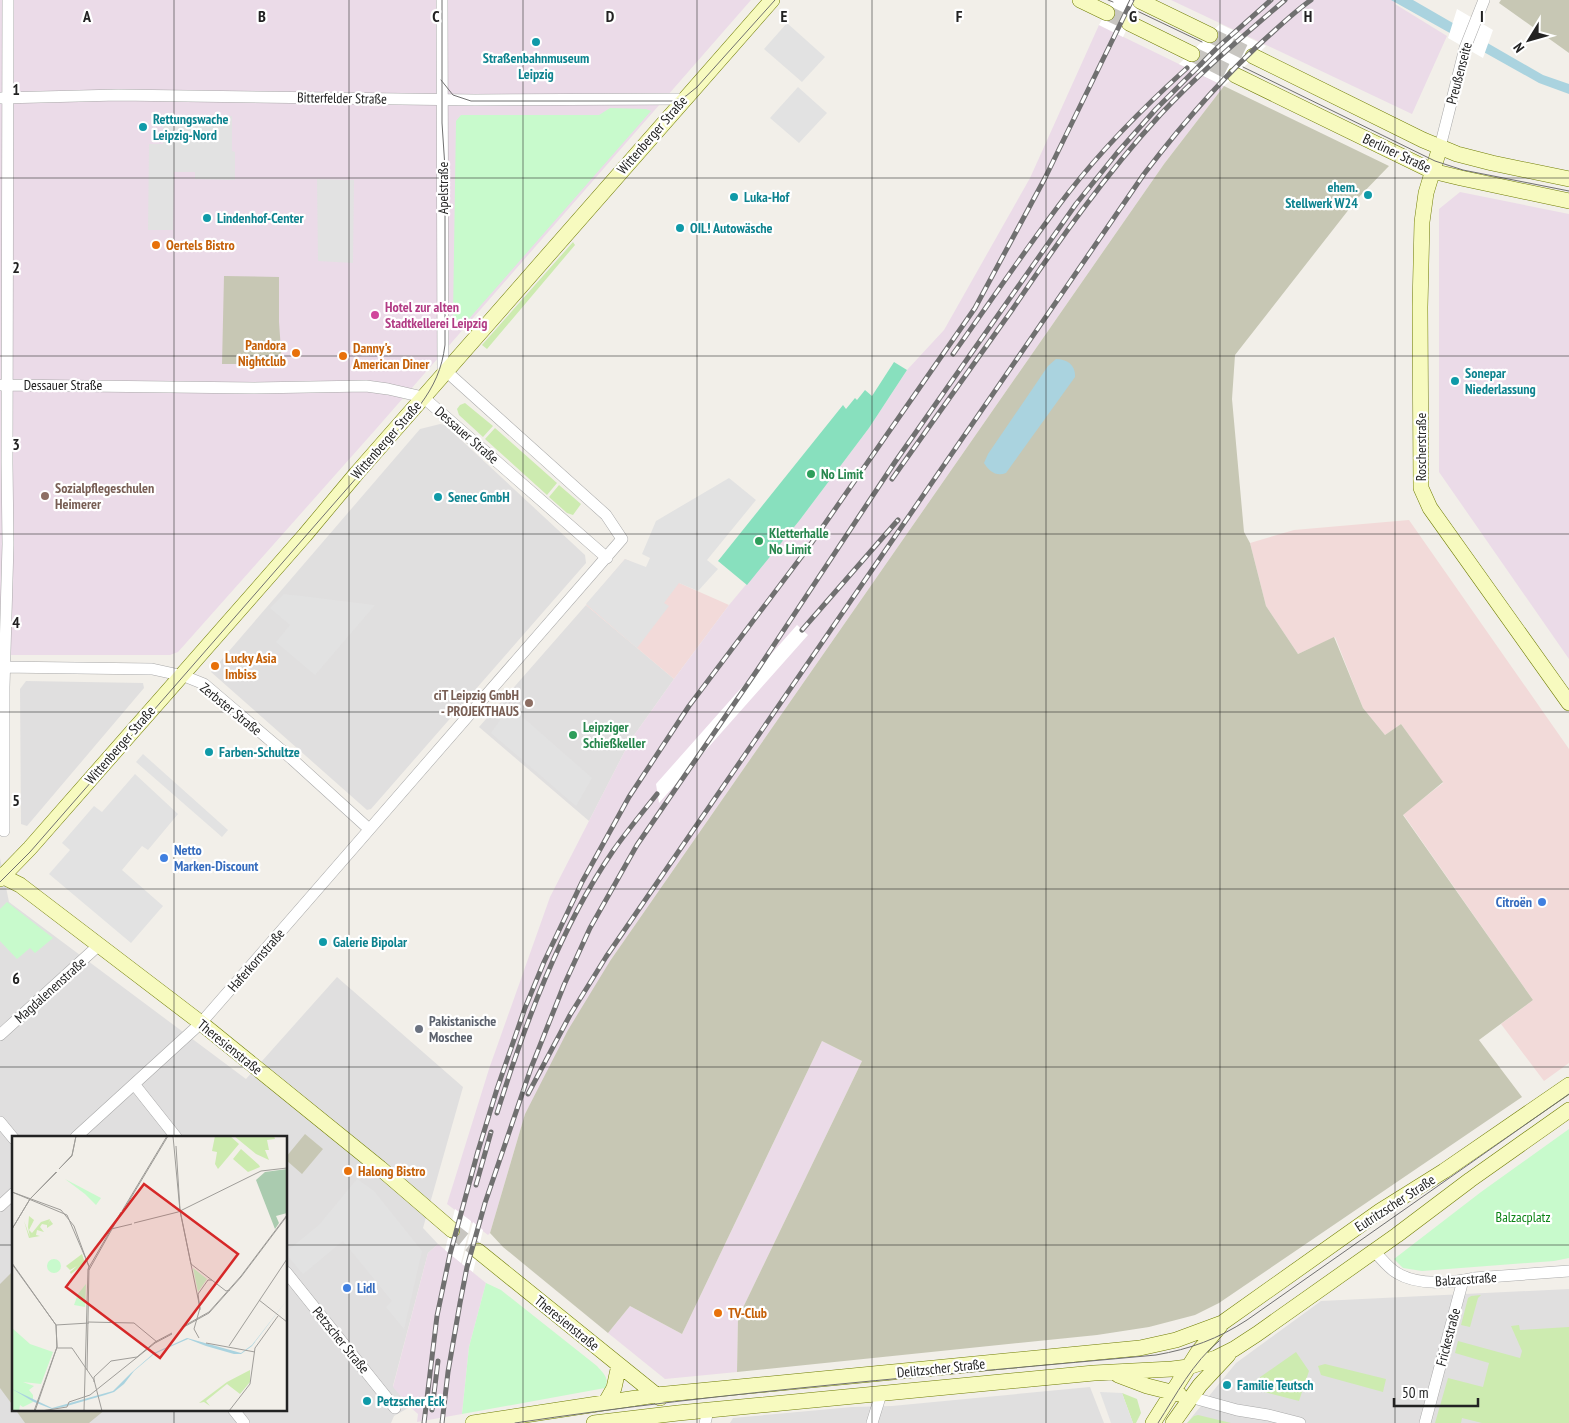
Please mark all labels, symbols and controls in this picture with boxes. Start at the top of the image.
text: A [82,6,92,26]
text: B [258,6,266,26]
text: C [432,6,440,26]
text: D [606,6,615,26]
text: E [781,6,788,26]
text: F [956,6,963,26]
text: G [1129,6,1137,26]
text: H [1304,6,1312,26]
text: I [1480,6,1484,26]
north arrow [1504,15,1554,65]
marker: Straßenbahnmuseum Leipzig [530,36,542,48]
text: N [1509,39,1528,56]
street label: Preußenseite [1442,40,1476,106]
place label: Straßenbahnmuseum Leipzig [483,49,589,83]
text: 1 [12,79,20,99]
street label: Bitterfelder Straße [297,88,387,108]
street label: Wittenberger Straße [613,92,691,178]
place label: Rettungswache Leipzig-Nord [153,110,228,144]
marker: Rettungswache Leipzig-Nord [137,121,149,133]
street label: Berliner Straße [1360,129,1434,177]
street label: Apelstraße [434,162,452,214]
place label: ehem. Stellwerk W24 [1285,178,1358,212]
place label: Luka-Hof [744,188,790,206]
marker: ehem. Stellwerk W24 [1362,189,1374,201]
marker: Luka-Hof [728,191,740,203]
place label: Lindenhof-Center [217,209,305,227]
marker: Lindenhof-Center [201,212,213,224]
place label: OIL! Autowäsche [690,219,773,237]
marker: OIL! Autowäsche [674,222,686,234]
place label: Oertels Bistro [166,236,235,254]
marker: Oertels Bistro [150,239,162,251]
text: 2 [12,257,20,277]
place label: Hotel zur alten Stadtkellerei Leipzig [385,298,487,332]
marker: Hotel zur alten Stadtkellerei Leipzig [369,309,381,321]
place label: Pandora Nightclub [238,336,286,370]
place label: Danny's American Diner [352,339,430,373]
marker: Pandora Nightclub [290,347,302,359]
marker: Danny's American Diner [337,350,349,362]
place label: Sonepar Niederlassung [1465,364,1536,398]
marker: Sonepar Niederlassung [1449,375,1461,387]
street label: Dessauer Straße [24,376,103,394]
street label: Wittenberger Straße [347,397,425,483]
street label: Dessauer Straße [431,402,503,468]
street label: Roscherstraße [1412,413,1430,481]
text: 3 [12,434,20,454]
place label: No Limit [821,465,863,483]
marker: No Limit [805,468,817,480]
place label: Sozialpflegeschulen Heimerer [55,479,154,513]
place label: Senec GmbH [448,488,510,506]
marker: Sozialpflegeschulen Heimerer [39,490,51,502]
marker: Senec GmbH [432,491,444,503]
place label: Kletterhalle No Limit [769,524,829,558]
marker: Kletterhalle No Limit [753,535,765,547]
text: 4 [12,612,20,632]
place label: Lucky Asia Imbiss [225,649,277,683]
marker: Lucky Asia Imbiss [209,660,221,672]
street label: Zerbster Straße [196,679,266,739]
place label: ciT Leipzig GmbH - PROJEKTHAUS [434,686,519,720]
marker: ciT Leipzig GmbH - PROJEKTHAUS [523,697,535,709]
street label: Wittenberger Straße [81,702,159,788]
place label: Leipziger Schießkeller [583,718,646,752]
marker: Leipziger Schießkeller [567,729,579,741]
place label: Farben-Schultze [219,743,300,761]
marker: Farben-Schultze [203,746,215,758]
text: 5 [12,790,20,810]
place label: Netto Marken-Discount [174,841,258,875]
marker: Netto Marken-Discount [158,852,170,864]
place label: Citroën [1496,893,1532,911]
marker: Citroën [1536,896,1548,908]
street label: Haferkornstraße [224,924,289,995]
place label: Galerie Bipolar [333,933,408,951]
marker: Galerie Bipolar [317,936,329,948]
street label: Magdalenenstraße [11,953,90,1027]
text: 6 [12,968,20,988]
place label: Pakistanische Moschee [429,1012,496,1046]
street label: Theresienstraße [194,1015,266,1079]
marker: Pakistanische Moschee [413,1023,425,1035]
inset map [12,1136,288,1410]
place label: Halong Bistro [358,1162,426,1180]
marker: Halong Bistro [342,1165,354,1177]
street label: Eutritzscher Straße [1351,1170,1439,1236]
park label: Balzacplatz [1496,1208,1550,1226]
street label: Balzacstraße [1435,1268,1498,1290]
place label: Lidl [357,1279,376,1297]
marker: Lidl [341,1282,353,1294]
street label: Theresienstraße [531,1291,603,1355]
street label: Petzscher Straße [309,1303,374,1377]
place label: TV-Club [728,1304,767,1322]
street label: Frickestraße [1432,1306,1464,1368]
marker: TV-Club [712,1307,724,1319]
street label: Delitzscher Straße [896,1354,986,1382]
place label: Familie Teutsch [1237,1376,1314,1394]
scale bar [1394,1376,1478,1408]
marker: Familie Teutsch [1221,1379,1233,1391]
text: 50 m [1402,1383,1428,1402]
place label: Petzscher Eck [377,1392,445,1410]
marker: Petzscher Eck [361,1395,373,1407]

